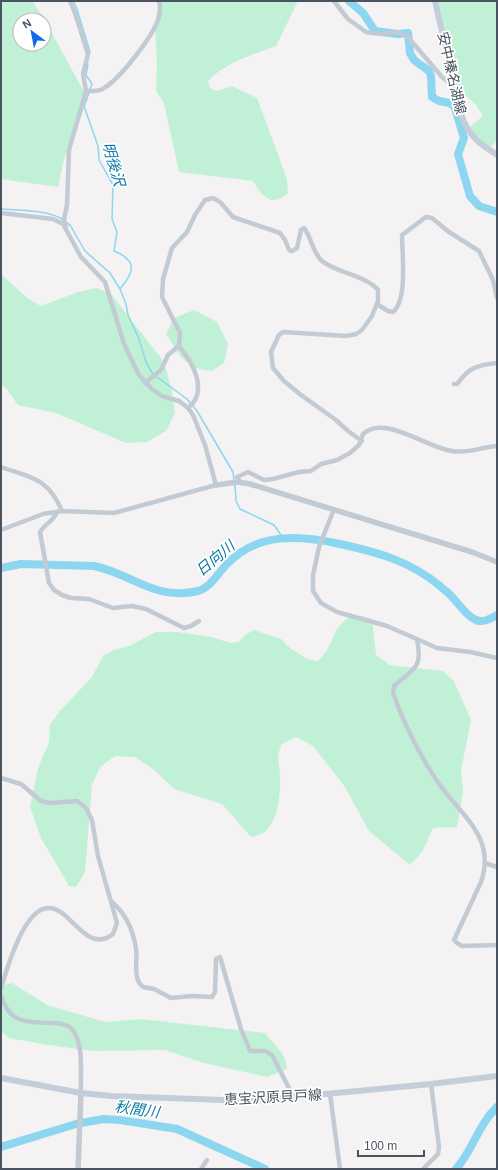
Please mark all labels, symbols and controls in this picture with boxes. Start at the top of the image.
north arrow [12,12,52,52]
text: N [20,16,33,31]
street label: 安中榛名湖線 [435,30,469,116]
water label: 明後沢 [100,140,129,190]
water label: 日向川 [192,536,239,579]
street label: 恵宝沢原貝戸線 [224,1086,322,1108]
water label: 秋間川 [114,1097,162,1121]
scale bar [358,1132,424,1158]
text: 100 m [364,1139,397,1153]

